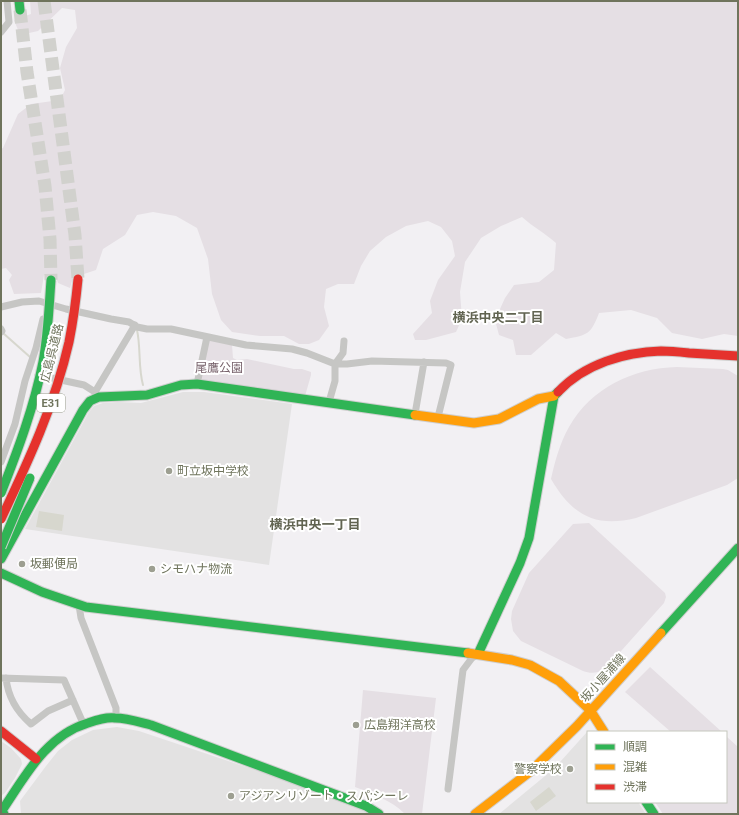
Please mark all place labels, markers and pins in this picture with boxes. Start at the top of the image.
place label: 町立坂中学校 [177,464,249,478]
marker: 町立坂中学校 [164,466,174,476]
place label: 坂郵便局 [30,557,78,571]
marker: 坂郵便局 [17,559,27,569]
place label: シモハナ物流 [160,562,232,576]
marker: シモハナ物流 [147,564,157,574]
place label: 広島翔洋高校 [364,718,436,732]
marker: 広島翔洋高校 [351,720,361,730]
place label: 警察学校 [514,762,562,776]
marker: 警察学校 [565,764,575,774]
place label: アジアンリゾート・スパ;シーレ [239,789,409,803]
marker: アジアンリゾート・スパ;シーレ [226,791,236,801]

